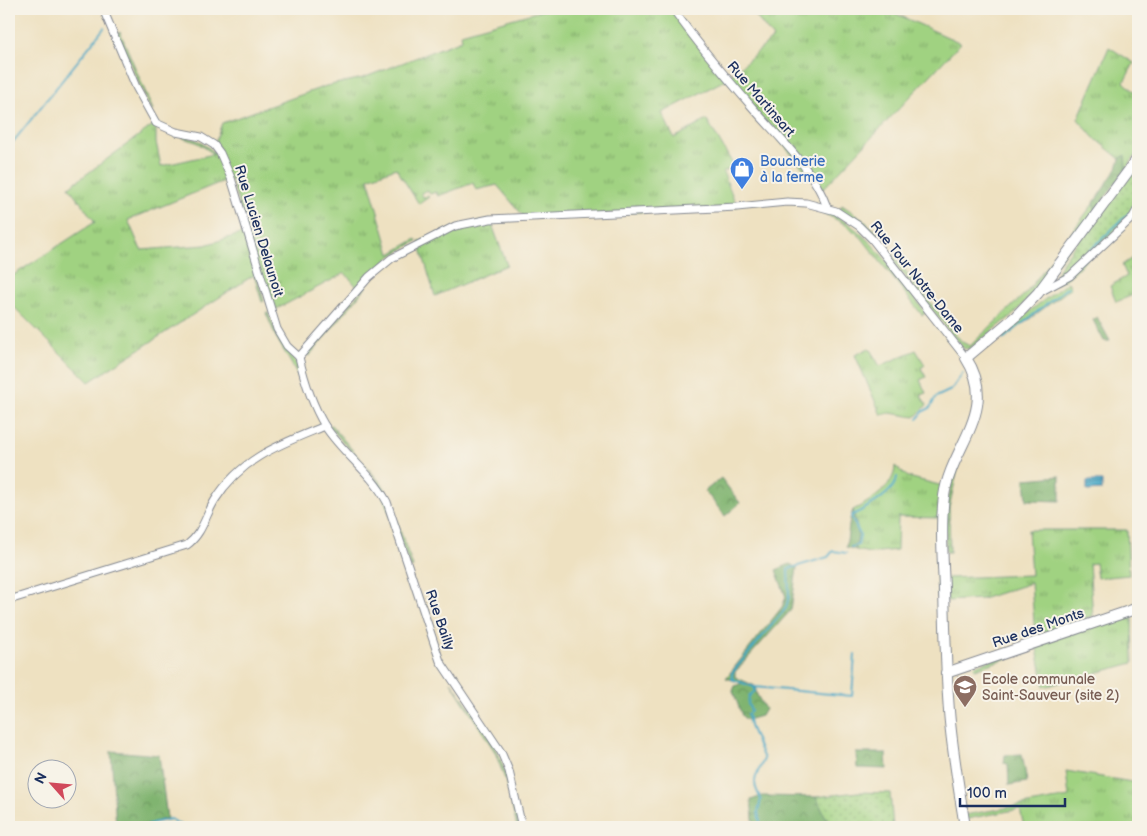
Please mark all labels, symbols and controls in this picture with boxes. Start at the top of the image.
street label: Rue Martinsart [723,58,799,141]
place label: Boucherie à la ferme [760,153,825,186]
shop icon: Boucherie à la ferme [729,156,755,190]
street label: Rue Lucien Delaunoit [231,163,287,300]
street label: Rue Tour Notre-Dame [867,217,967,337]
street label: Rue Bailly [422,587,459,653]
street label: Rue des Monts [990,604,1086,652]
place label: Ecole communale Saint-Sauveur (site 2) [982,671,1119,704]
school or university icon: Ecole communale Saint-Sauveur (site 2) [952,674,978,708]
north arrow [28,758,78,808]
text: N [31,770,51,787]
scale bar [960,776,1064,808]
text: 100 m [967,784,1007,803]

